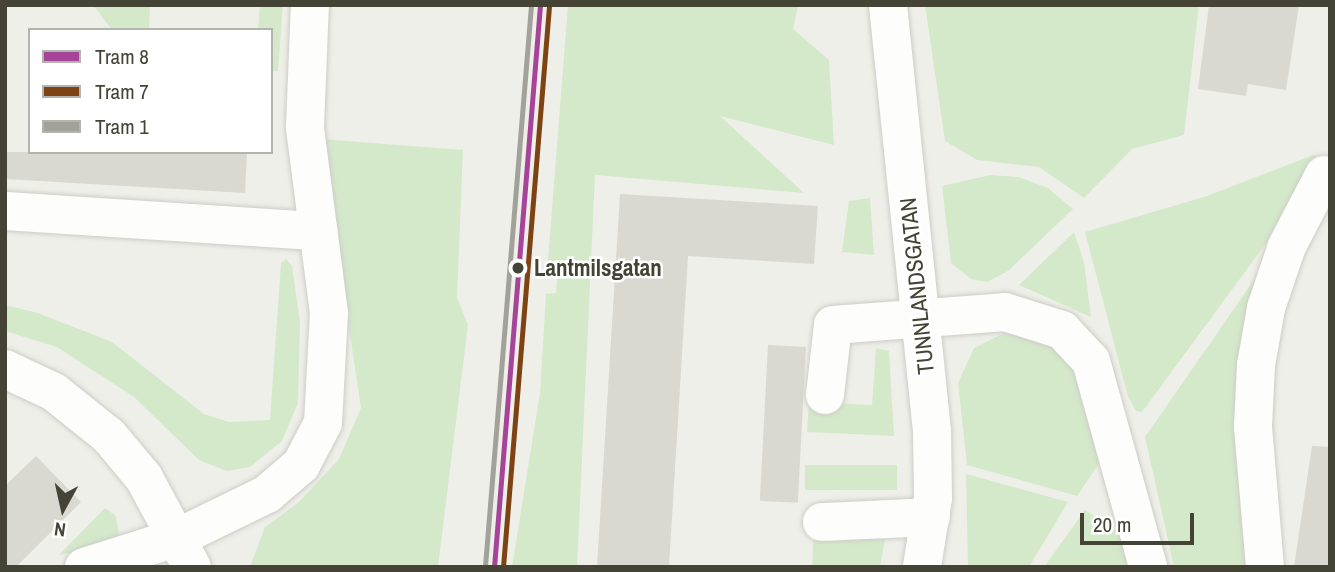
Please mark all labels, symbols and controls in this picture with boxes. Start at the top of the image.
legend [28,28,273,154]
text: Tram 8 [95,42,149,71]
text: Tram 7 [95,77,149,106]
text: Tram 1 [95,112,149,141]
street label: TUNNLANDSGATAN [894,196,940,376]
place label: Lantmilsgatan [534,254,662,282]
marker: Lantmilsgatan [508,258,528,278]
north arrow [28,474,98,544]
scale bar [1083,498,1197,542]
text: 20 m [1093,510,1131,539]
text: N [53,516,67,543]

